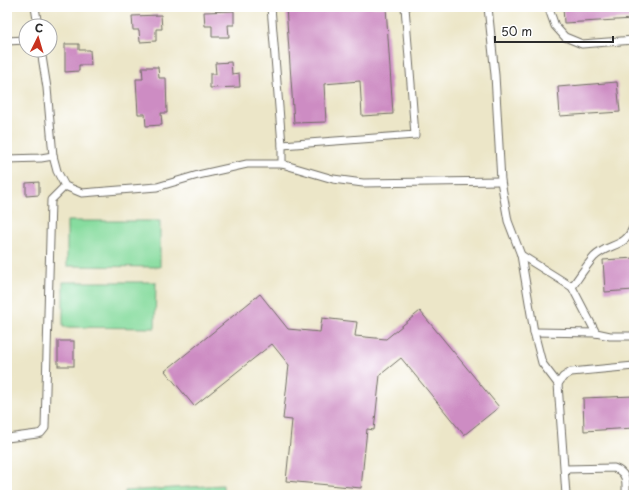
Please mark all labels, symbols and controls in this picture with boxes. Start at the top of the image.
north arrow [18,18,58,58]
scale bar [495,18,613,44]
text: С [34,19,44,36]
text: 50 m [501,22,532,40]

